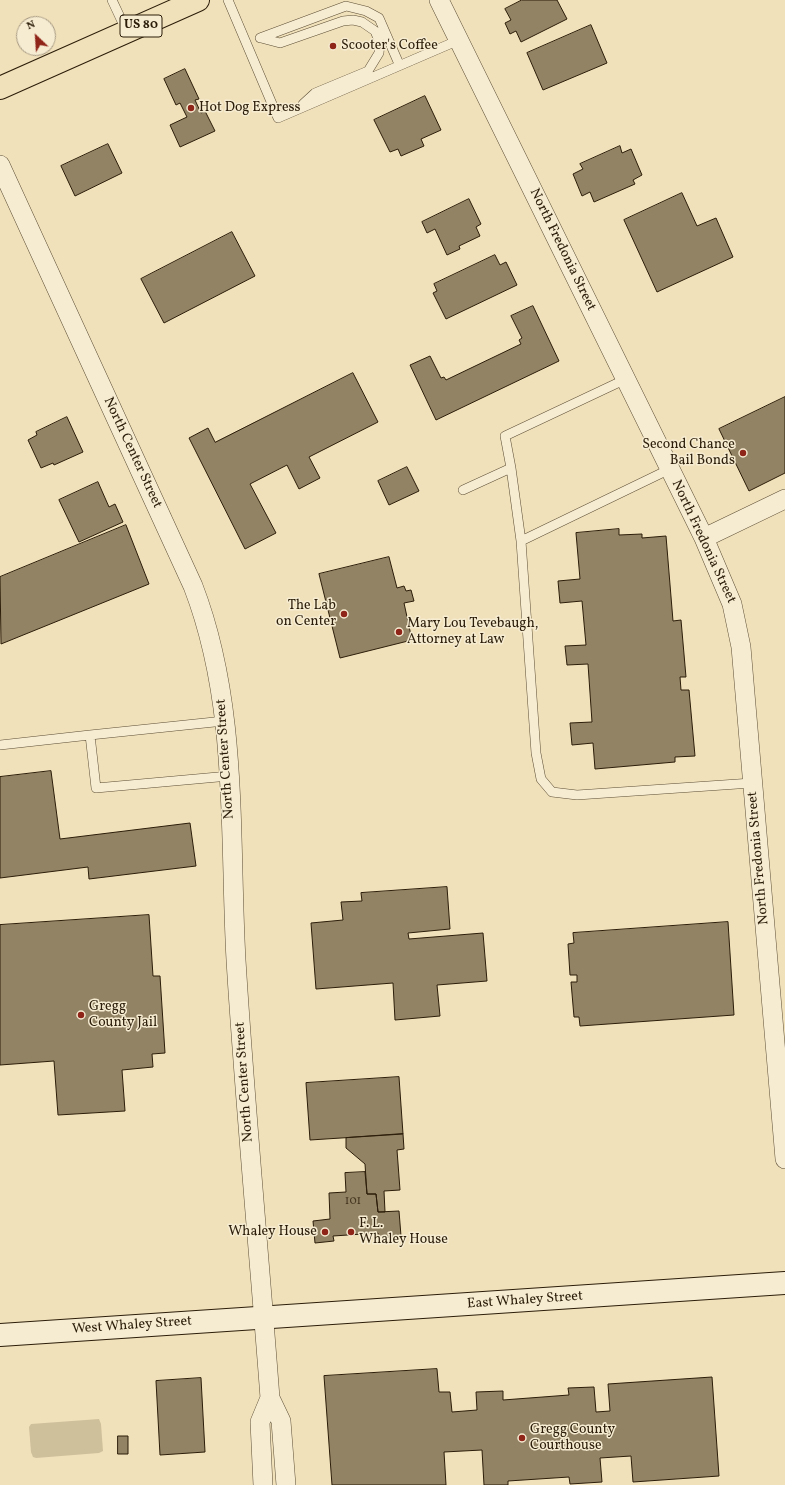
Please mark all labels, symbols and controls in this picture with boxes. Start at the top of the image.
road number: US 80 [120,15,162,37]
north arrow [16,16,56,56]
text: N [24,17,38,34]
place label: Scooter's Coffee [341,38,438,54]
marker: Scooter's Coffee [328,41,338,51]
place label: Hot Dog Express [199,100,301,116]
marker: Hot Dog Express [186,103,196,113]
street label: North Fredonia Street [525,186,599,314]
street label: North Center Street [99,395,165,511]
place label: Second Chance Bail Bonds [642,437,735,470]
marker: Second Chance Bail Bonds [738,448,748,458]
street label: North Fredonia Street [667,478,739,606]
place label: The Lab on Center [276,598,336,630]
marker: The Lab on Center [339,609,349,619]
place label: Mary Lou Tevebaugh, Attorney at Law [407,616,538,648]
marker: Mary Lou Tevebaugh, Attorney at Law [394,627,404,637]
street label: North Center Street [213,698,239,820]
street label: North Fredonia Street [745,790,773,926]
place label: Gregg County Jail [89,999,157,1032]
marker: Gregg County Jail [76,1010,86,1020]
street label: North Center Street [232,1021,258,1143]
house number: 101 [345,1195,361,1209]
place label: F. L. Whaley House [359,1216,448,1248]
place label: Whaley House [228,1224,317,1240]
marker: Whaley House [320,1227,330,1237]
marker: F. L. Whaley House [346,1227,356,1237]
street label: East Whaley Street [467,1289,583,1313]
street label: West Whaley Street [71,1313,193,1339]
place label: Gregg County Courthouse [530,1422,615,1454]
marker: Gregg County Courthouse [517,1433,527,1443]

